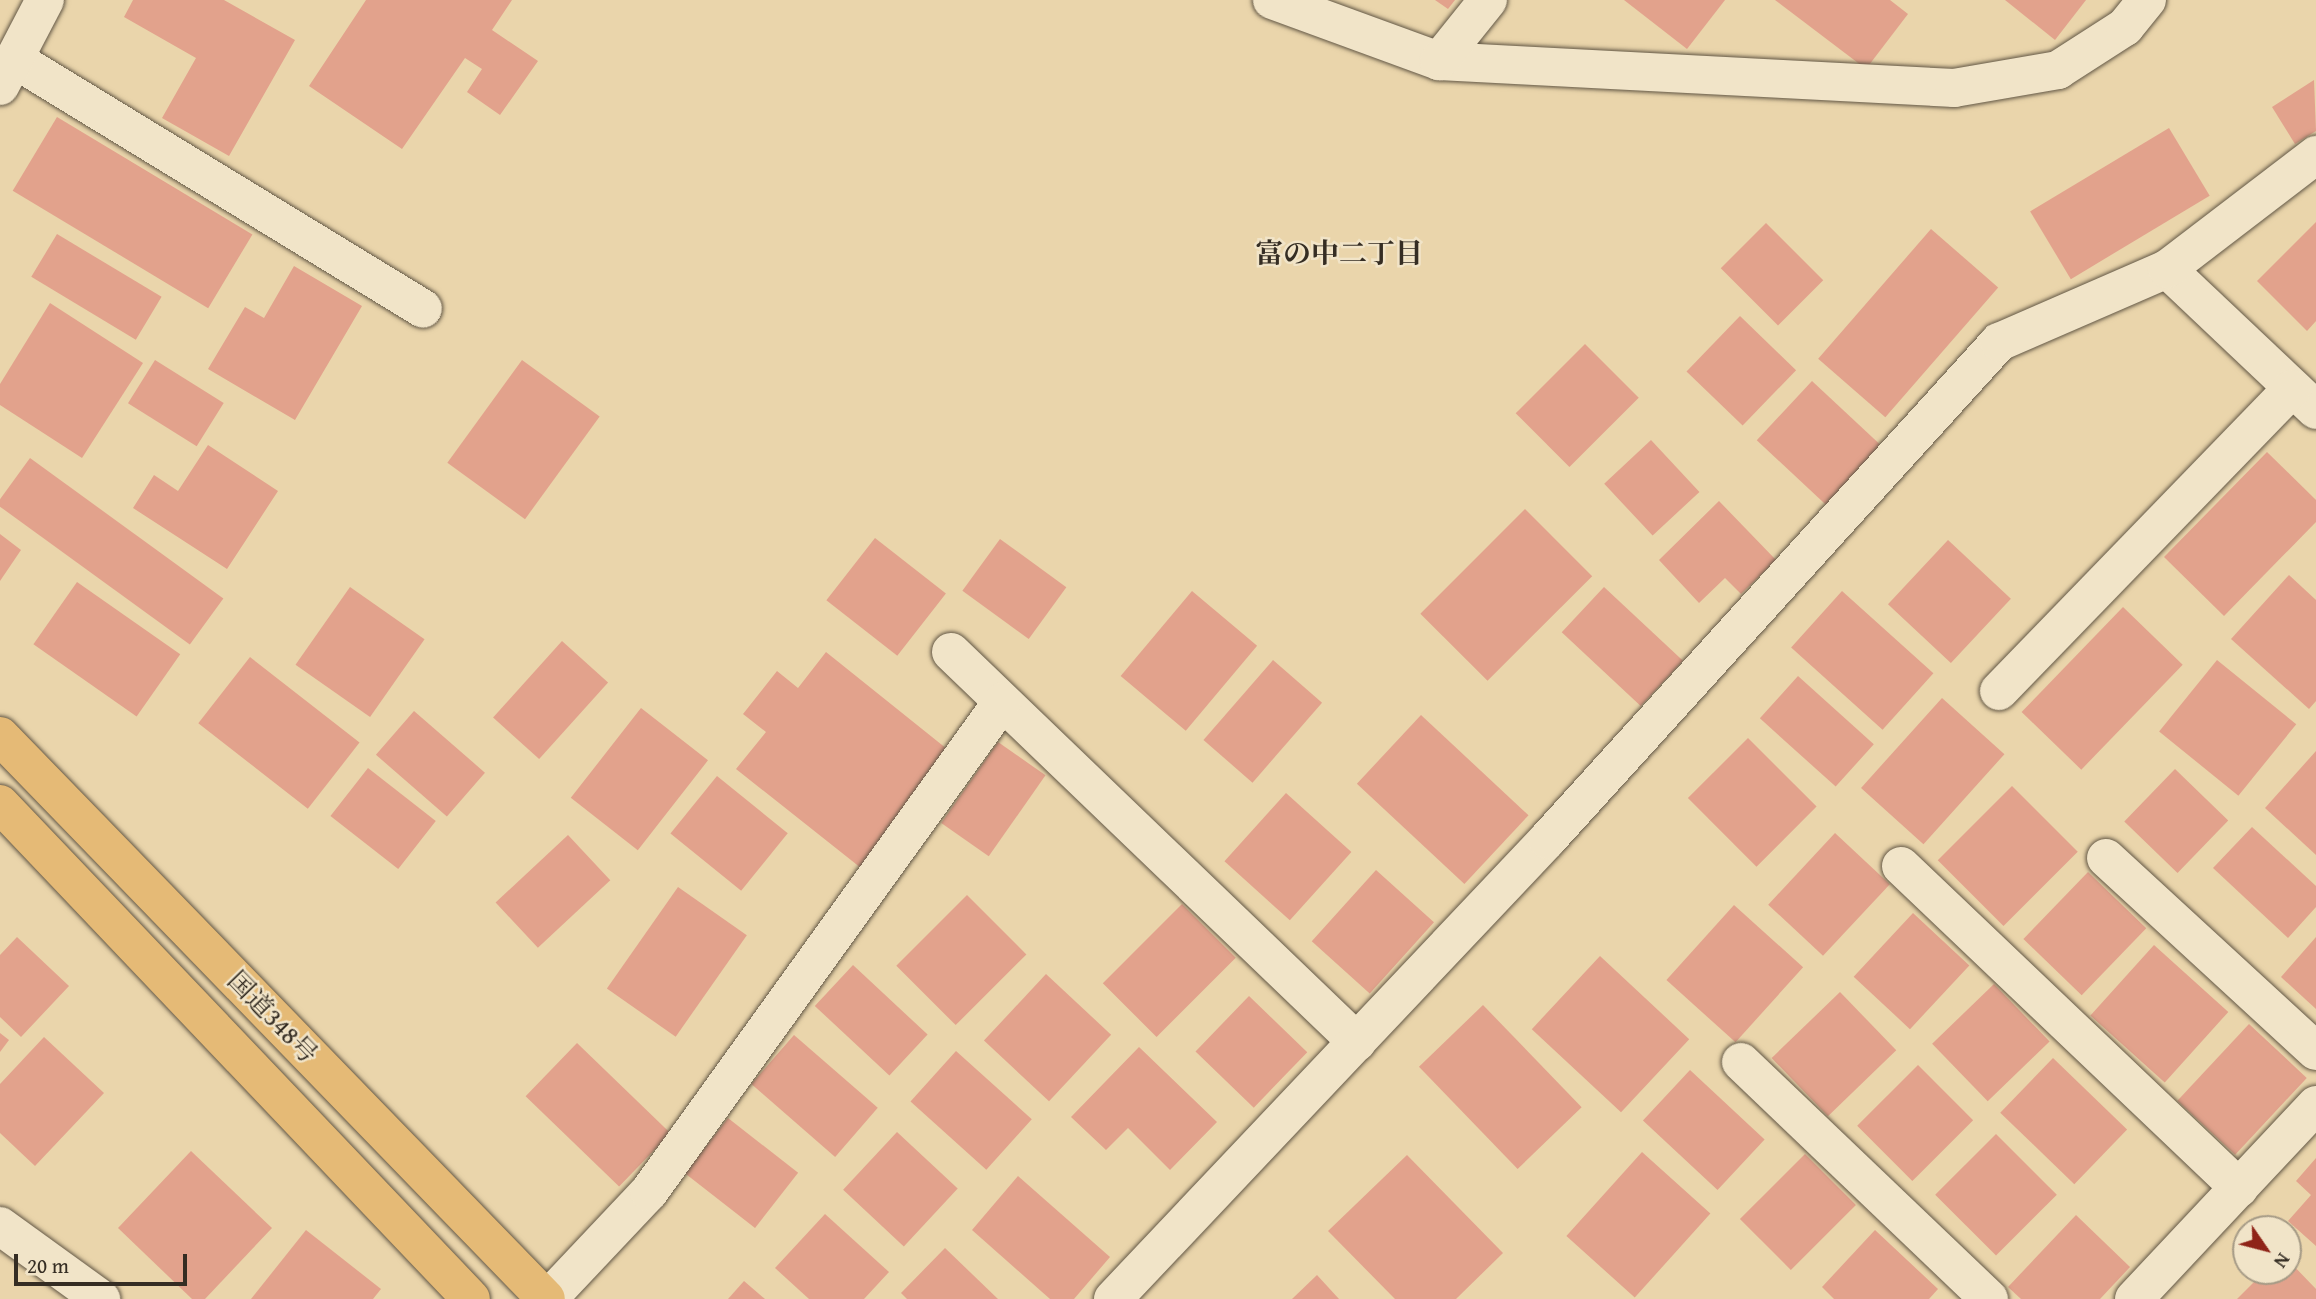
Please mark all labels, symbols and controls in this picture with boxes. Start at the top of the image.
district label: 富の中二丁目 [1255,236,1423,270]
street label: 国道348号 [222,965,324,1069]
north arrow [2232,1215,2302,1285]
scale bar [18,1240,191,1284]
text: N [2267,1248,2298,1274]
text: 20 m [27,1250,69,1281]

